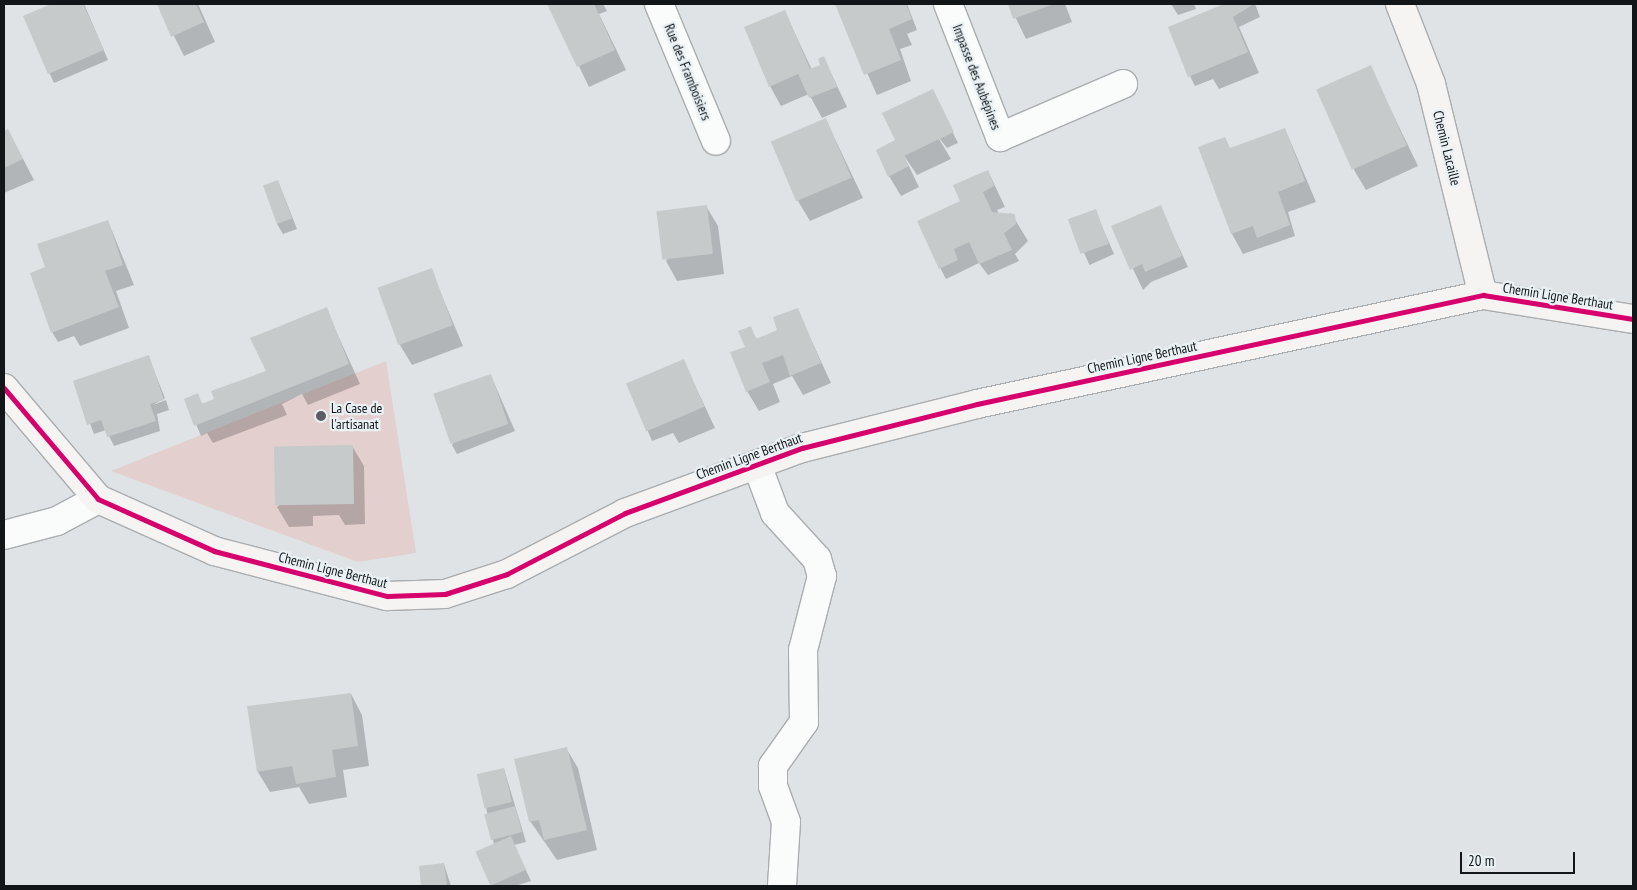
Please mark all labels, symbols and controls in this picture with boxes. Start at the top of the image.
street label: Rue des Framboisiers [661,21,715,123]
street label: Impasse des Aubépines [949,22,1005,132]
street label: Chemin Lacaille [1430,109,1464,187]
street label: Chemin Ligne Berthaut [1502,279,1614,313]
street label: Chemin Ligne Berthaut [1086,337,1198,377]
place label: La Case de l'artisanat [331,400,382,432]
marker: La Case de l'artisanat [315,410,327,422]
street label: Chemin Ligne Berthaut [694,429,804,483]
street label: Chemin Ligne Berthaut [277,548,389,592]
scale bar [1462,842,1577,874]
text: 20 m [1468,851,1494,870]

